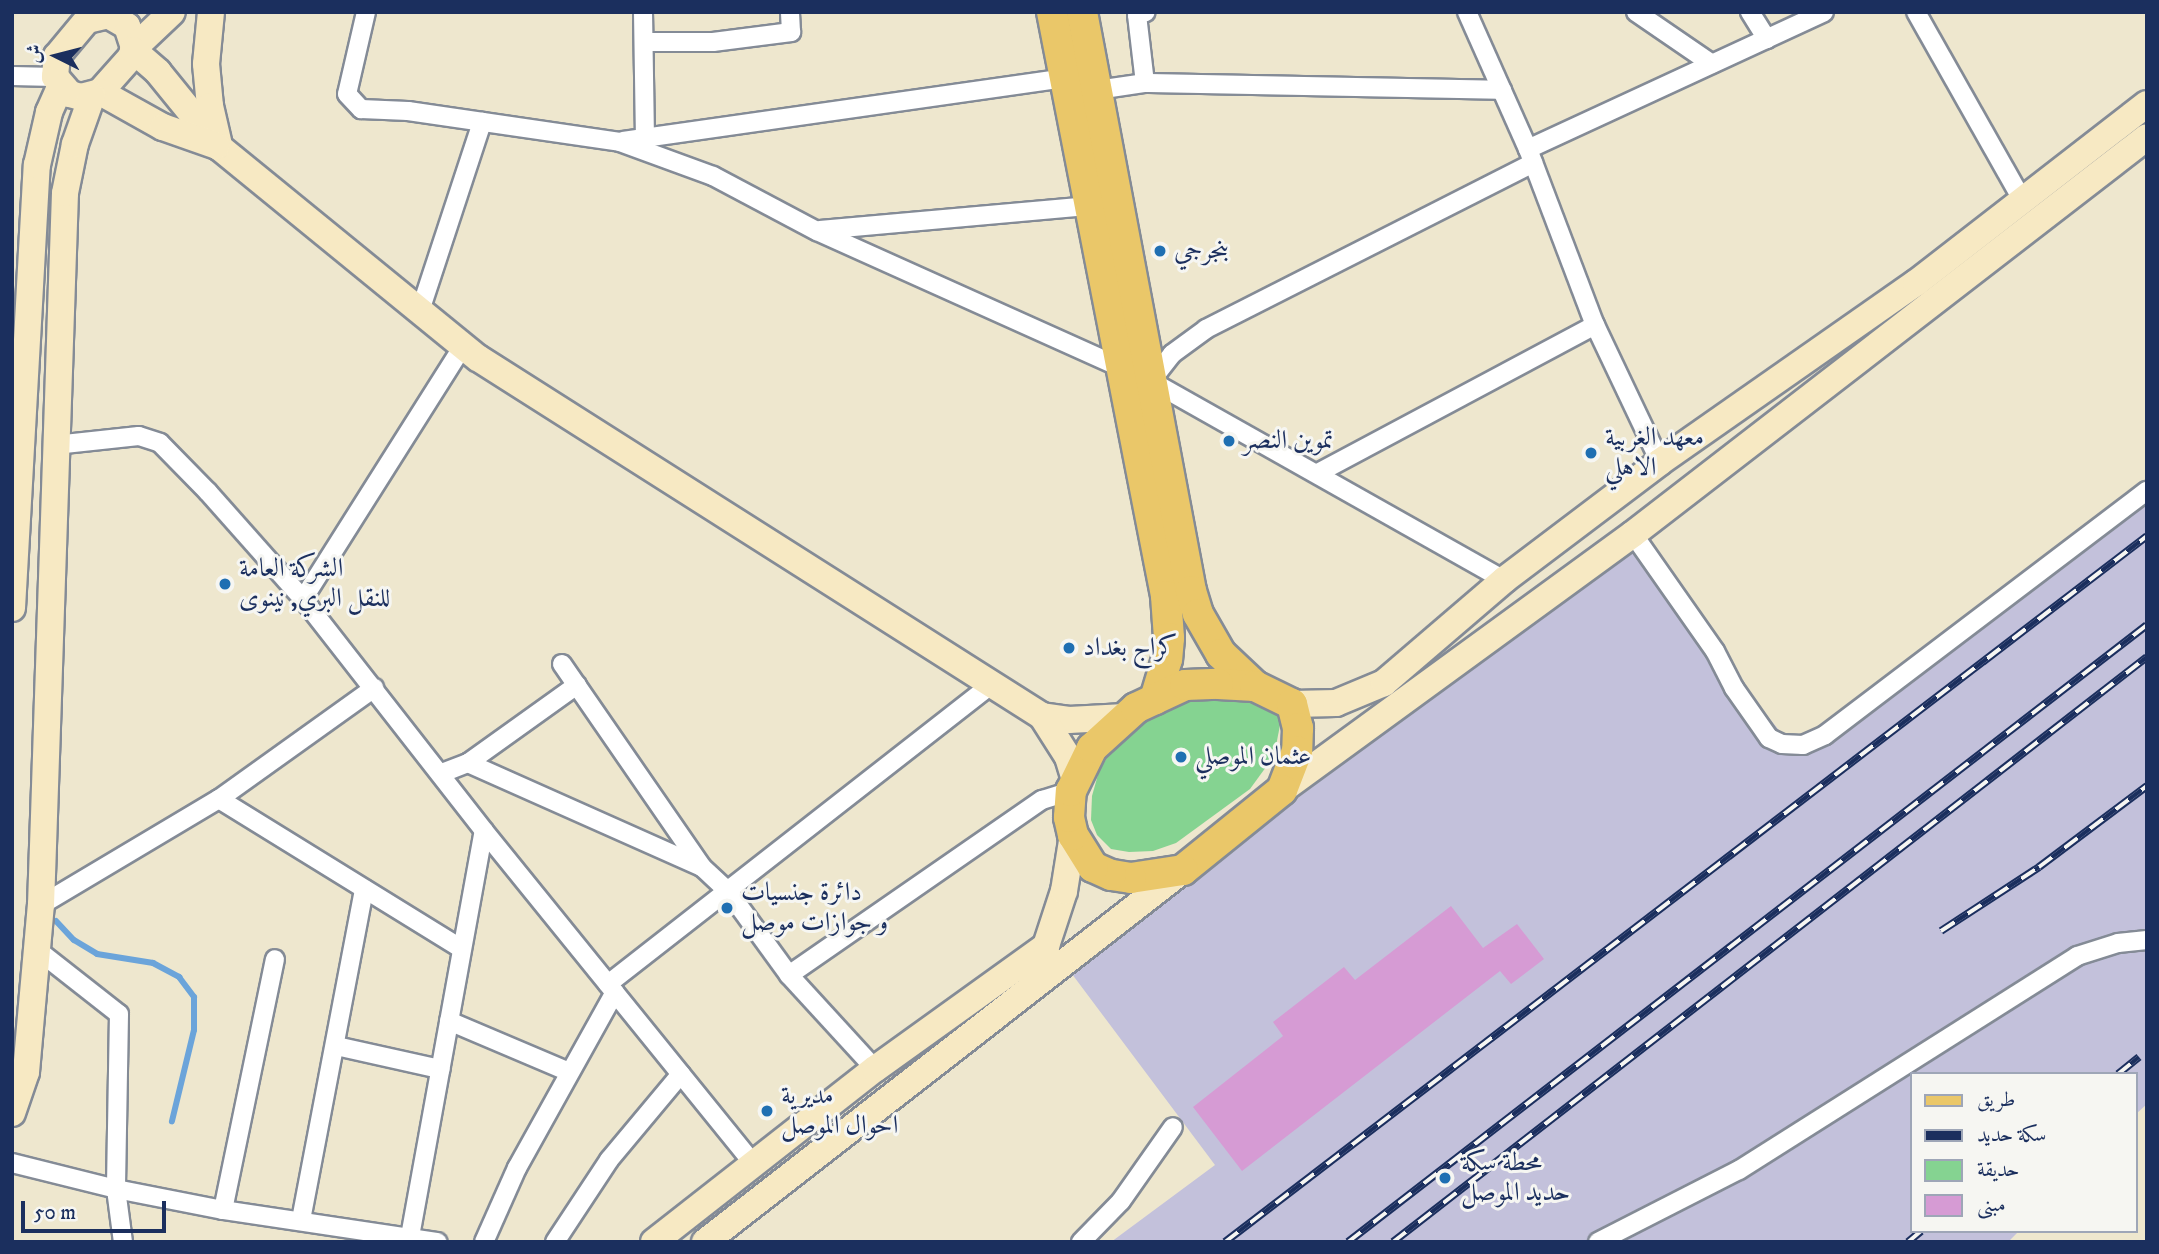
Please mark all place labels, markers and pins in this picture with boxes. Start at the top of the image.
place label: بنجرجي [1174,235,1229,267]
marker: بنجرجي [1152,243,1168,259]
place label: معهد الغربية الاهلي [1605,422,1704,484]
place label: تموين النصر [1243,425,1334,457]
marker: تموين النصر [1221,433,1237,449]
marker: معهد الغربية الاهلي [1583,445,1599,461]
place label: الشركة العامة للنقل البري, نينوى [239,553,390,614]
marker: الشركة العامة للنقل البري, نينوى [217,576,233,592]
place label: كراج بغداد [1083,632,1177,664]
marker: كراج بغداد [1061,640,1077,656]
place label: عثمان الموصلي [1195,741,1311,773]
marker: عثمان الموصلي [1173,749,1189,765]
place label: دائرة جنسيات و جوازات موصل [741,877,888,938]
marker: دائرة جنسيات و جوازات موصل [719,900,735,916]
place label: مديرية احوال الموصل [781,1080,898,1142]
marker: مديرية احوال الموصل [759,1103,775,1119]
place label: محطة سكة حديد الموصل [1461,1147,1570,1208]
marker: محطة سكة حديد الموصل [1435,1168,1455,1188]

